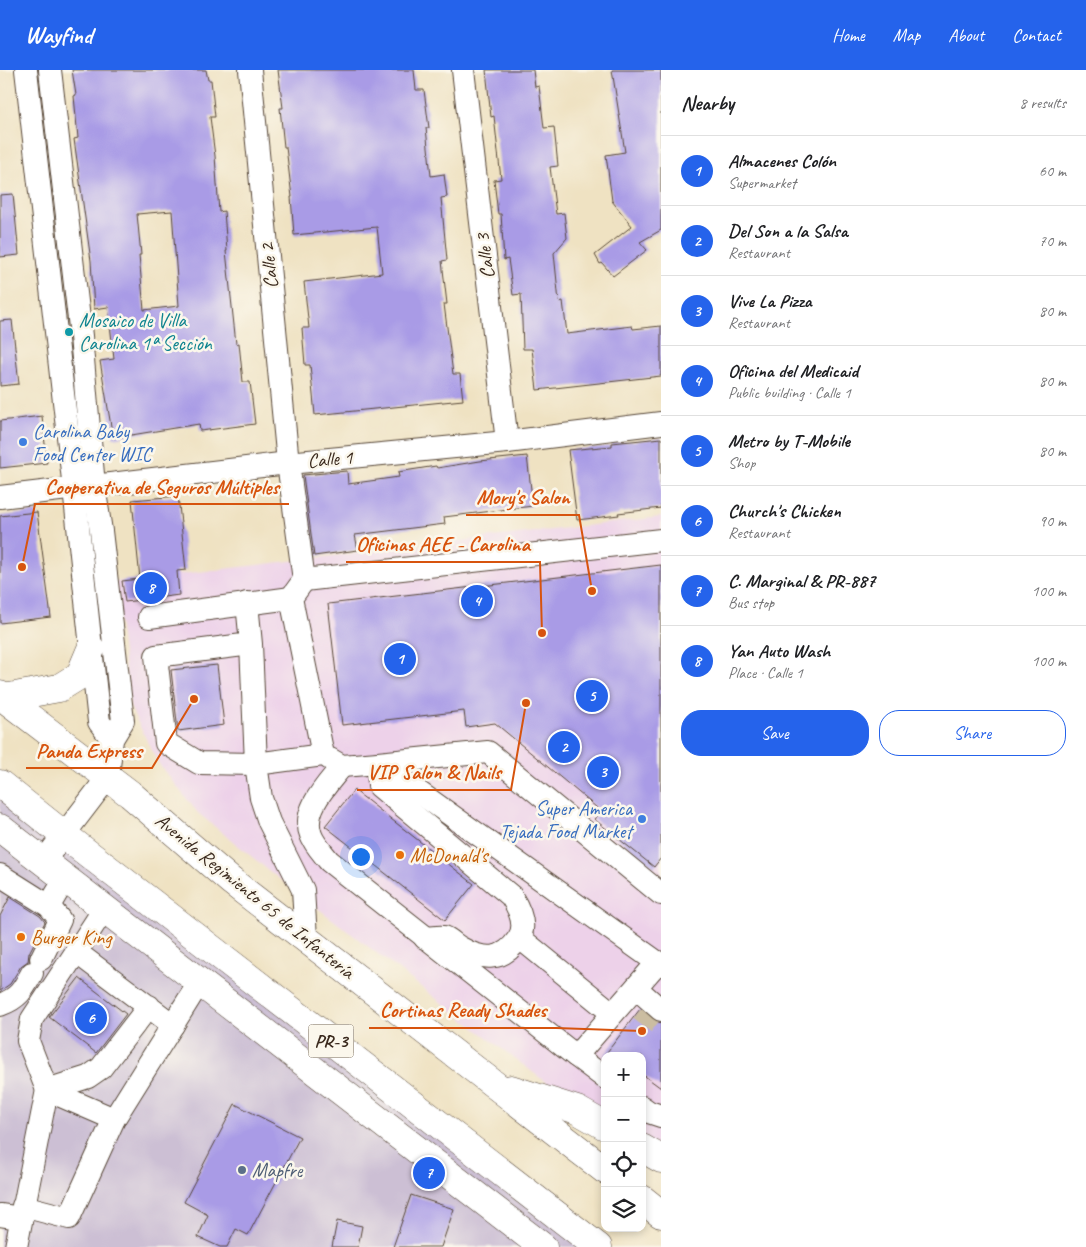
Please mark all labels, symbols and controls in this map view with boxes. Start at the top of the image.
text: Wayfind [25,20,92,50]
text: Home [832,24,865,46]
text: Map [893,24,920,46]
text: About [948,24,984,46]
text: Contact [1012,24,1061,46]
text: Nearby [681,90,734,116]
text: 8 results [1019,93,1066,113]
text: Almacenes Colón [728,149,836,173]
text: 1 [693,161,701,181]
text: 60 m [1039,161,1066,181]
text: Supermarket [728,173,796,193]
text: Del Son a la Salsa [728,219,848,243]
street label: Calle 3 [470,230,500,280]
text: 2 [693,231,701,251]
text: 70 m [1039,231,1066,251]
street label: Calle 2 [254,240,284,290]
text: Restaurant [728,243,790,263]
text: Vive La Pizza [728,289,812,313]
text: 3 [693,301,701,321]
text: 80 m [1039,301,1066,321]
place label: Mosaico de Villa Carolina 1ª Sección [79,308,213,356]
text: Restaurant [728,313,790,333]
marker: Mosaico de Villa Carolina 1ª Sección [63,326,75,338]
text: Oficina del Medicaid [728,359,858,383]
text: 4 [693,371,701,391]
text: 80 m [1039,371,1066,391]
text: Public building · Calle 1 [728,383,851,403]
place label: Carolina Baby Food Center WIC [33,419,153,467]
text: Metro by T-Mobile [728,429,850,453]
marker: Carolina Baby Food Center WIC [17,436,29,448]
text: 5 [694,441,700,461]
text: 80 m [1039,441,1066,461]
street label: Calle 1 [306,444,355,473]
text: Shop [728,453,755,473]
callout: Cooperativa de Seguros Múltiples [35,468,289,504]
text: Cooperativa de Seguros Múltiples [45,474,282,500]
callout: Mory's Salon [466,479,579,515]
text: Mory's Salon [476,484,571,511]
text: Church's Chicken [728,499,841,523]
text: 6 [693,511,701,531]
text: 90 m [1039,511,1066,531]
text: Restaurant [728,523,790,543]
callout: Oficinas AEE - Carolina [346,526,540,562]
text: Oficinas AEE - Carolina [356,531,532,557]
pin: 8 [135,569,167,607]
text: C. Marginal & PR-887 [728,569,875,593]
text: 7 [693,581,701,601]
text: 100 m [1032,581,1066,601]
pin: 4 [461,582,493,620]
text: Bus stop [728,593,774,613]
text: Yan Auto Wash [728,639,830,663]
pin: 1 [384,640,416,678]
text: 8 [693,651,701,671]
text: 100 m [1032,651,1066,671]
text: Place · Calle 1 [728,663,803,683]
pin: 5 [576,677,608,715]
button: Save [681,710,869,756]
button: Share [879,710,1066,756]
pin: 2 [548,728,580,766]
callout: Panda Express [26,732,152,768]
text: Panda Express [36,738,145,764]
pin: 3 [587,753,619,791]
callout: VIP Salon & Nails [357,754,511,790]
text: VIP Salon & Nails [367,759,504,785]
place label: Super America Tejada Food Market [499,796,635,844]
street label: Avenida Regimiento 65 de Infantería [150,808,361,985]
marker: Super America Tejada Food Market [636,813,648,825]
place label: McDonald's [410,843,490,868]
your location [348,844,374,870]
marker: McDonald's [394,849,406,861]
place label: Burger King [31,925,113,950]
marker: Burger King [15,931,27,943]
callout: Cortinas Ready Shades [369,992,556,1028]
text: Cortinas Ready Shades [380,997,549,1023]
pin: 6 [75,999,107,1037]
road number: PR-3 [308,1024,354,1058]
map controls [601,1052,646,1232]
button: + [601,1052,646,1097]
button: − [601,1097,646,1142]
button: locate [601,1142,646,1187]
pin: 7 [413,1154,445,1192]
place label: Mapfre [252,1158,304,1183]
marker: Mapfre [236,1164,248,1176]
button: layers [601,1187,646,1232]

